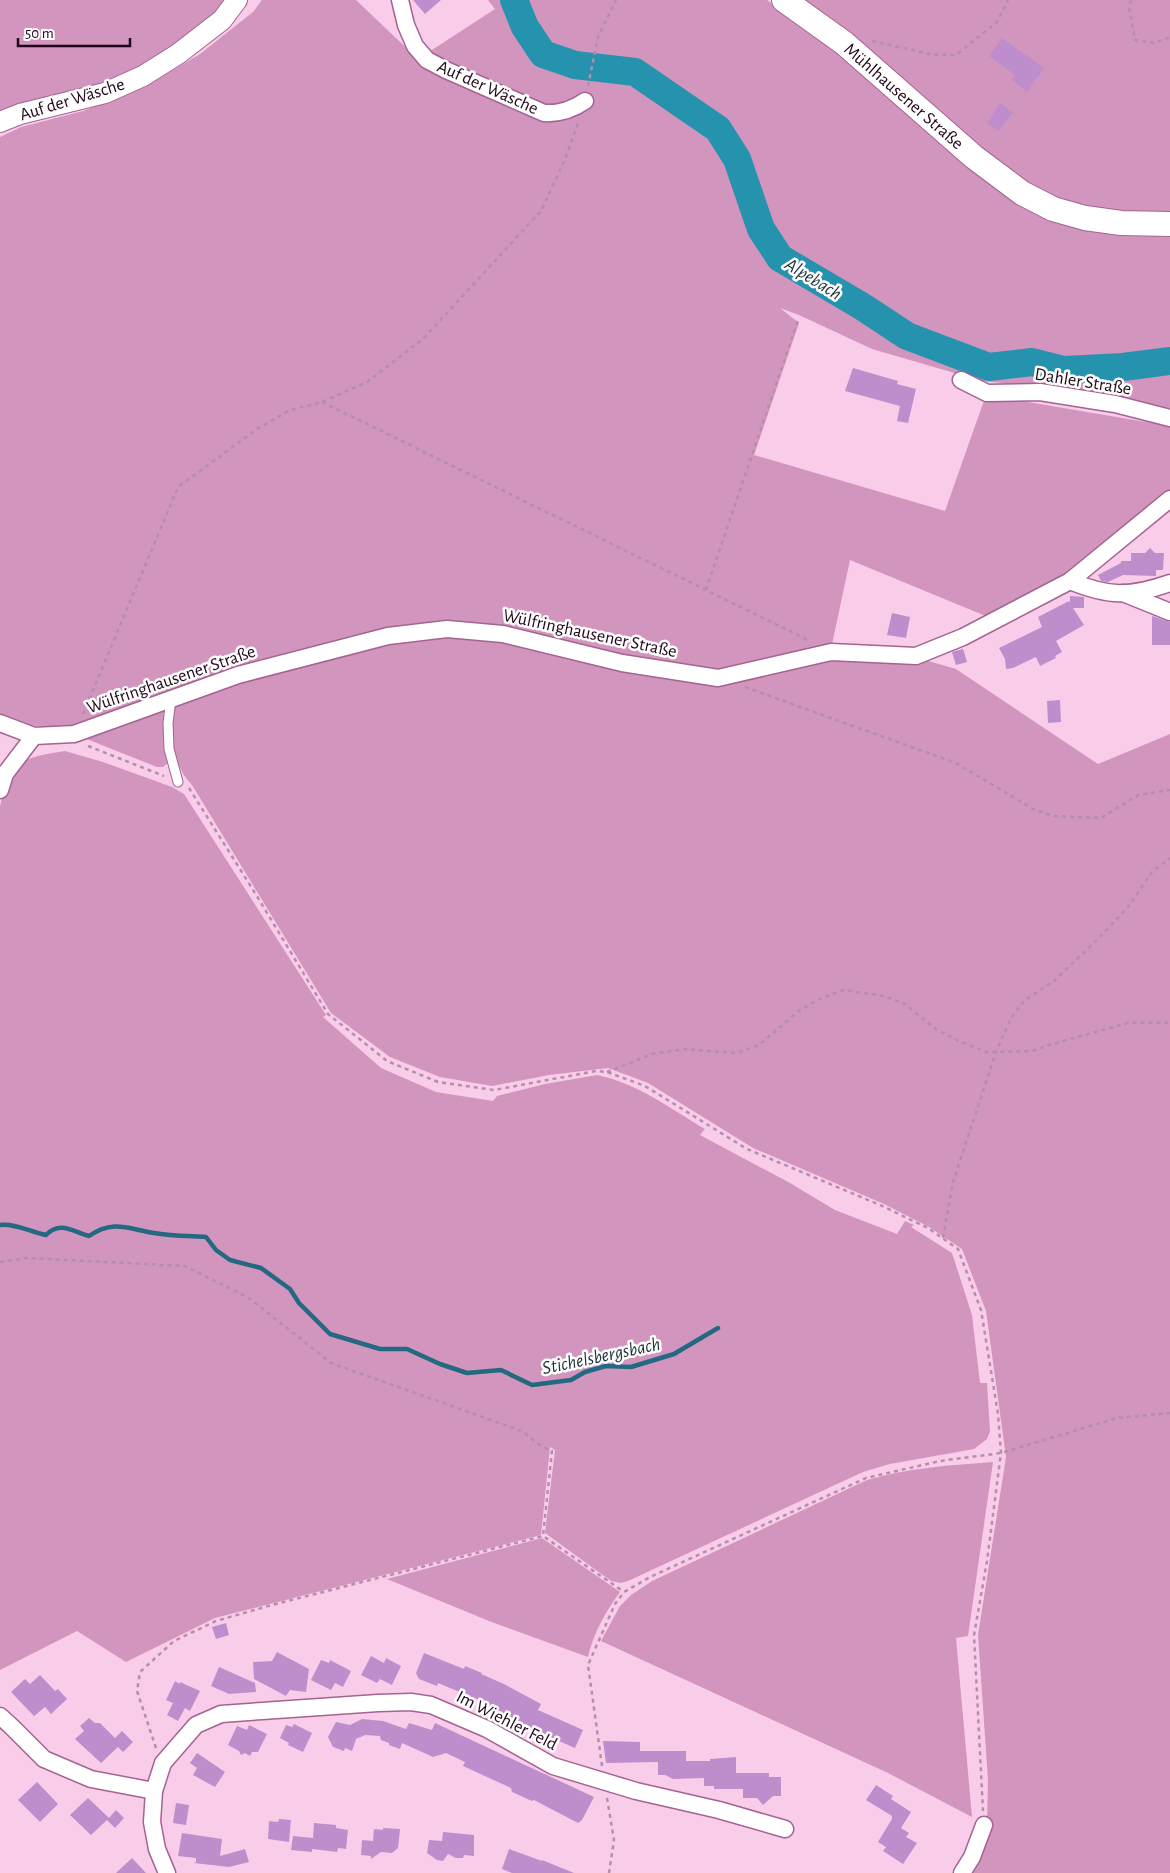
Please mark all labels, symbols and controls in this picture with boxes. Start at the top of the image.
scale bar [18,15,130,47]
text: 50 m [25,26,54,41]
street label: Mühlhausener Straße [840,40,966,153]
street label: Auf der Wäsche [434,58,541,118]
street label: Auf der Wäsche [18,75,127,124]
water label: Alpebach [781,254,845,304]
street label: Dahler Straße [1033,365,1132,398]
street label: Wülfringhausener Straße [501,607,678,661]
street label: Wülfringhausener Straße [85,643,258,717]
water label: Stichelsbergsbach [540,1335,662,1378]
street label: Im Wiehler Feld [453,1688,560,1754]

